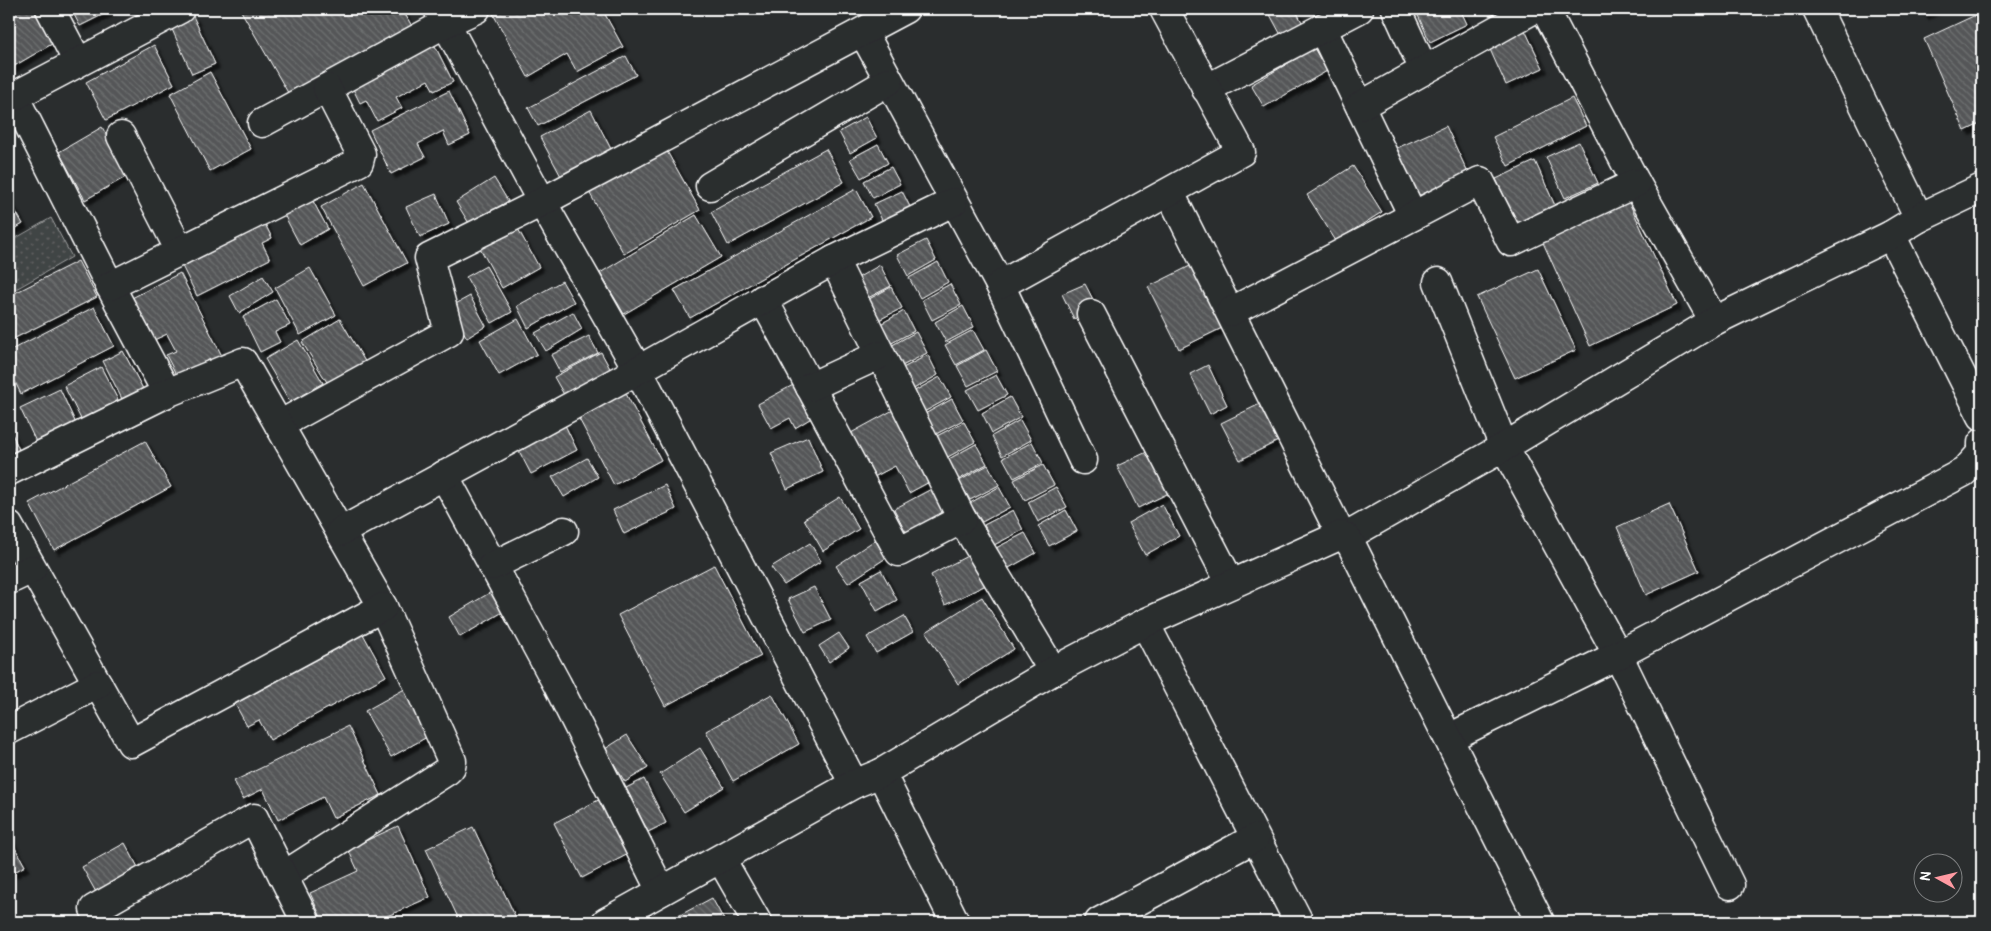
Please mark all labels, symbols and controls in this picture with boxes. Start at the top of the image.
north arrow [1914,854,1964,904]
text: N [1917,870,1935,882]

